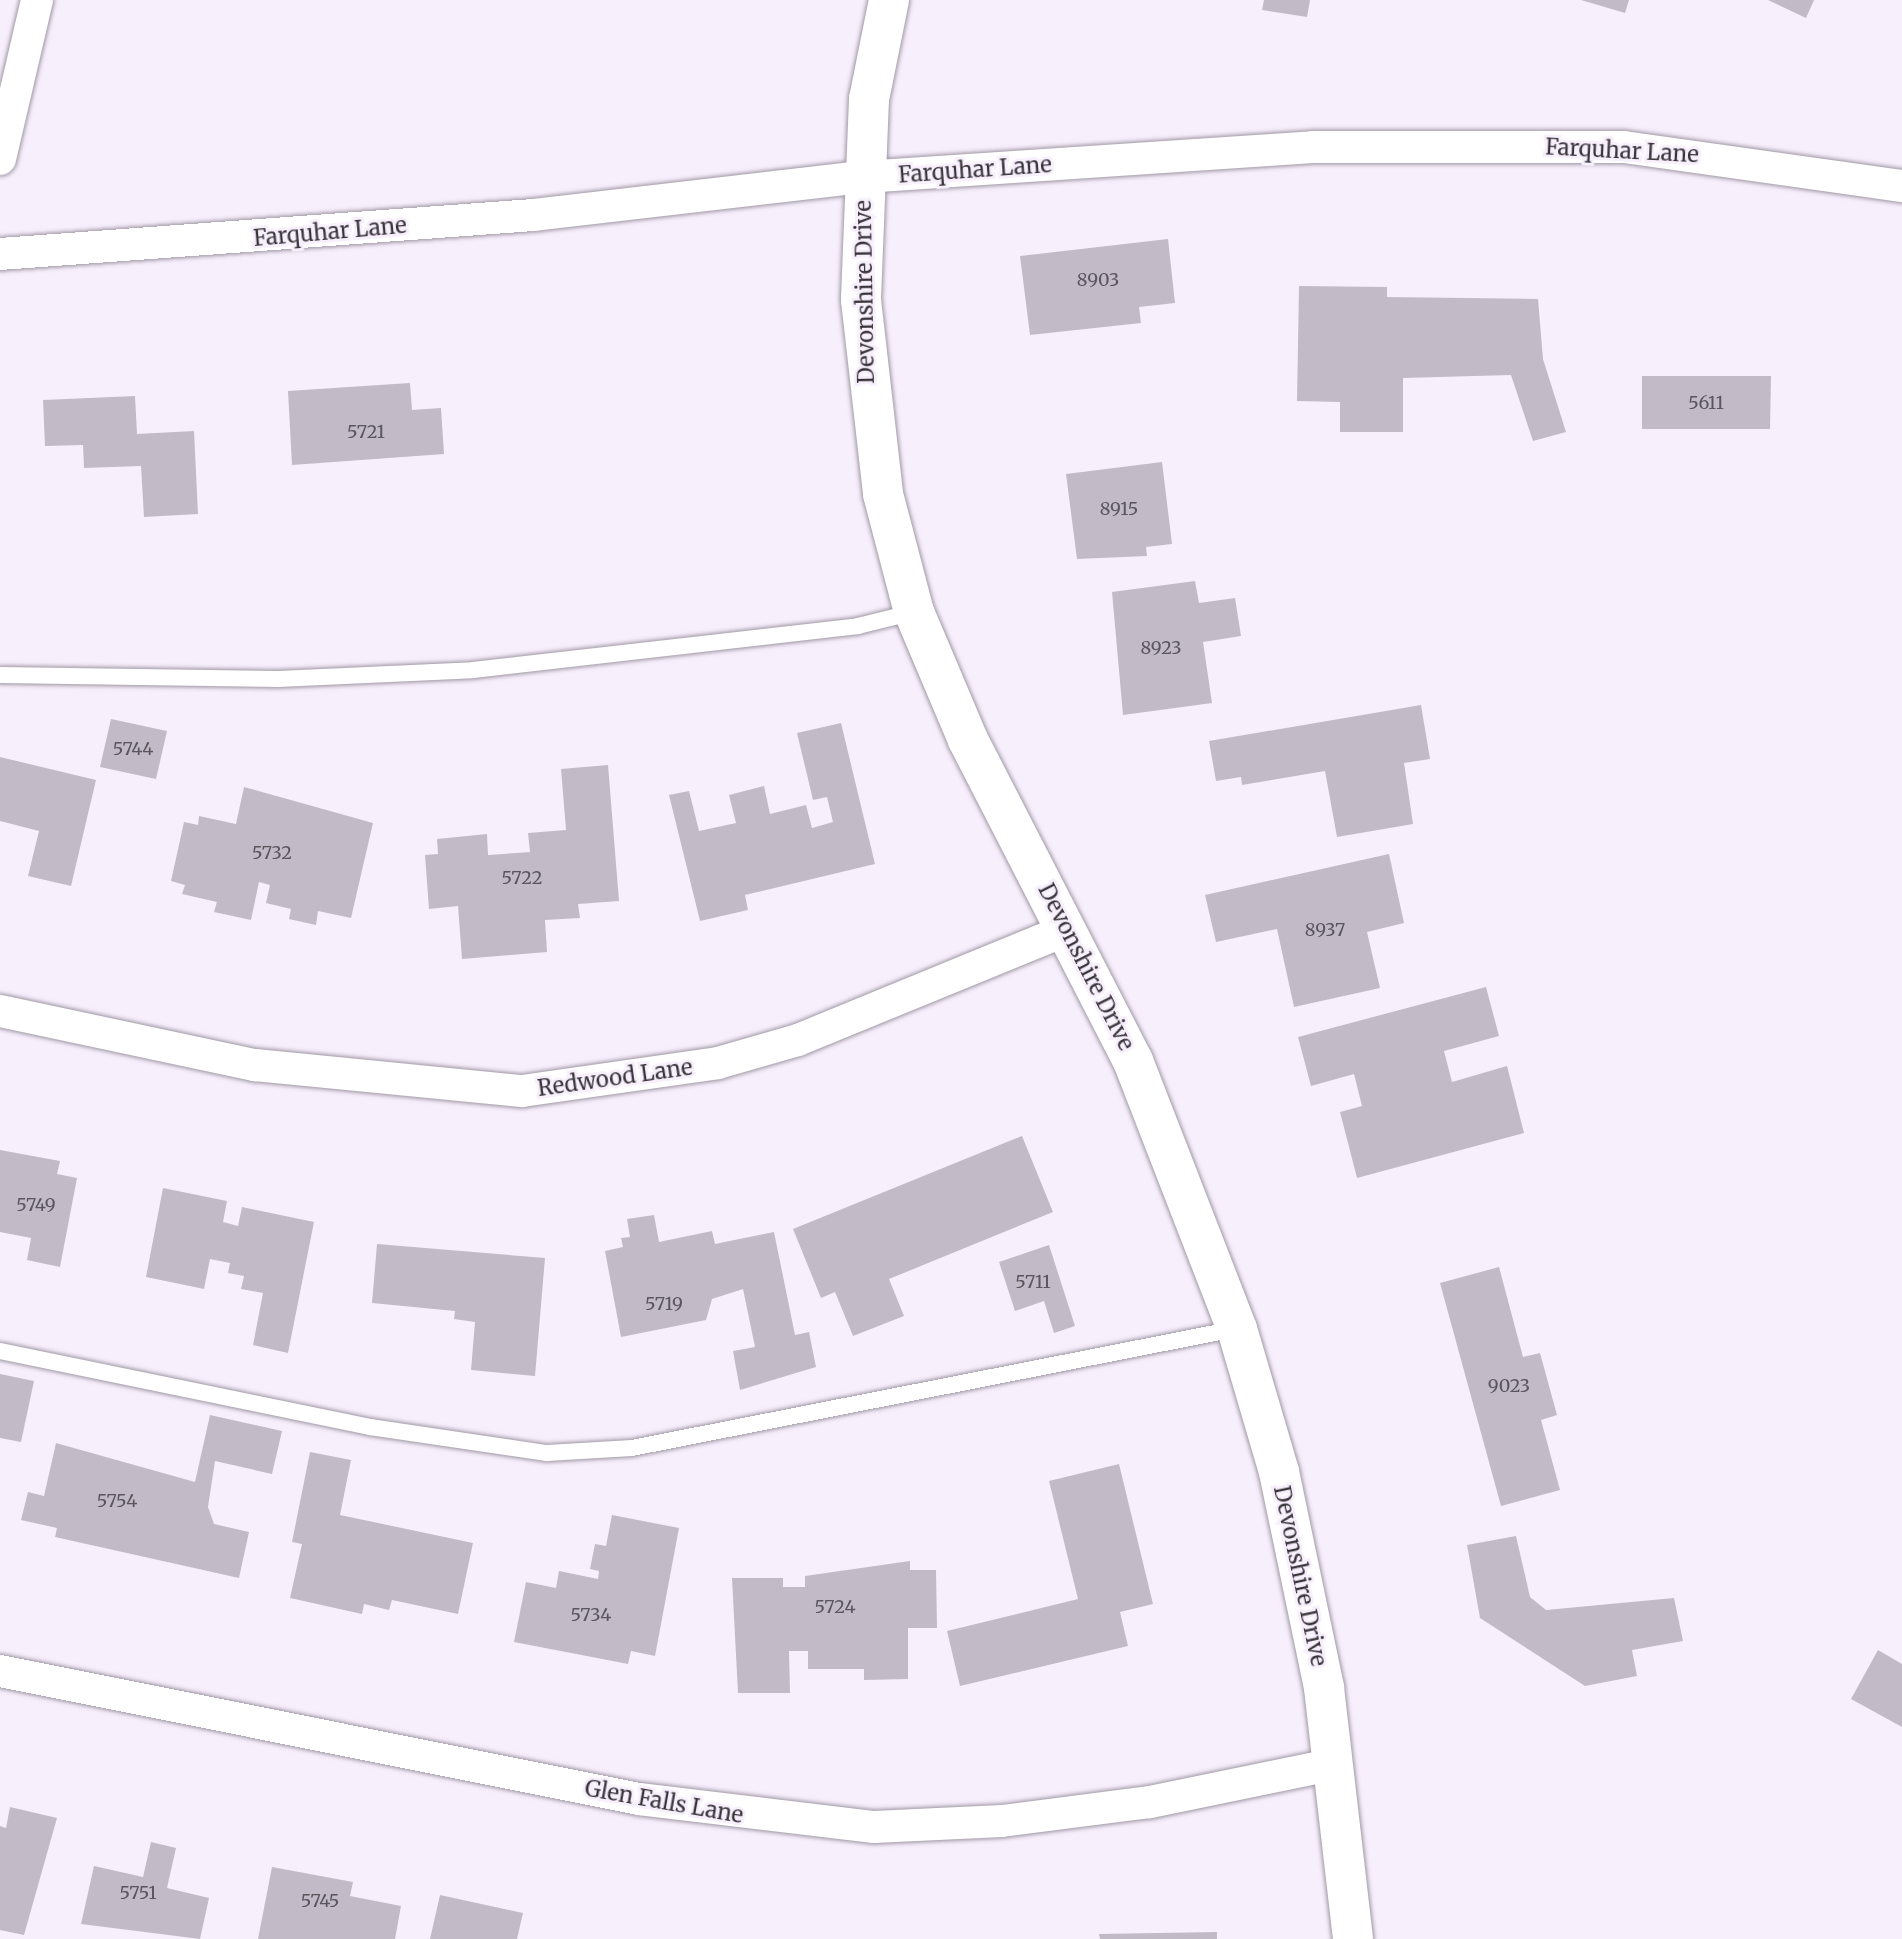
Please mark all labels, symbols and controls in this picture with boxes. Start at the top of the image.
street label: Farquhar Lane [1545,134,1699,168]
street label: Farquhar Lane [897,151,1053,189]
street label: Devonshire Drive [850,200,880,384]
street label: Farquhar Lane [252,212,408,252]
house number: 8903 [1077,269,1119,291]
house number: 5611 [1688,392,1724,414]
house number: 5721 [347,421,385,443]
house number: 8915 [1100,498,1138,520]
house number: 8923 [1140,637,1182,659]
house number: 5744 [113,738,153,760]
house number: 5732 [252,842,292,864]
house number: 5722 [502,867,542,889]
street label: Devonshire Drive [1033,879,1139,1055]
house number: 8937 [1305,919,1345,941]
street label: Redwood Lane [536,1054,694,1102]
house number: 5749 [16,1194,56,1216]
house number: 5711 [1015,1271,1051,1293]
house number: 5719 [645,1293,683,1315]
house number: 9023 [1488,1375,1530,1397]
street label: Devonshire Drive [1268,1483,1332,1669]
house number: 5754 [97,1490,137,1512]
house number: 5724 [815,1596,855,1618]
house number: 5734 [571,1604,611,1626]
street label: Glen Falls Lane [583,1775,745,1829]
house number: 5751 [119,1882,157,1904]
house number: 5745 [301,1890,339,1912]

